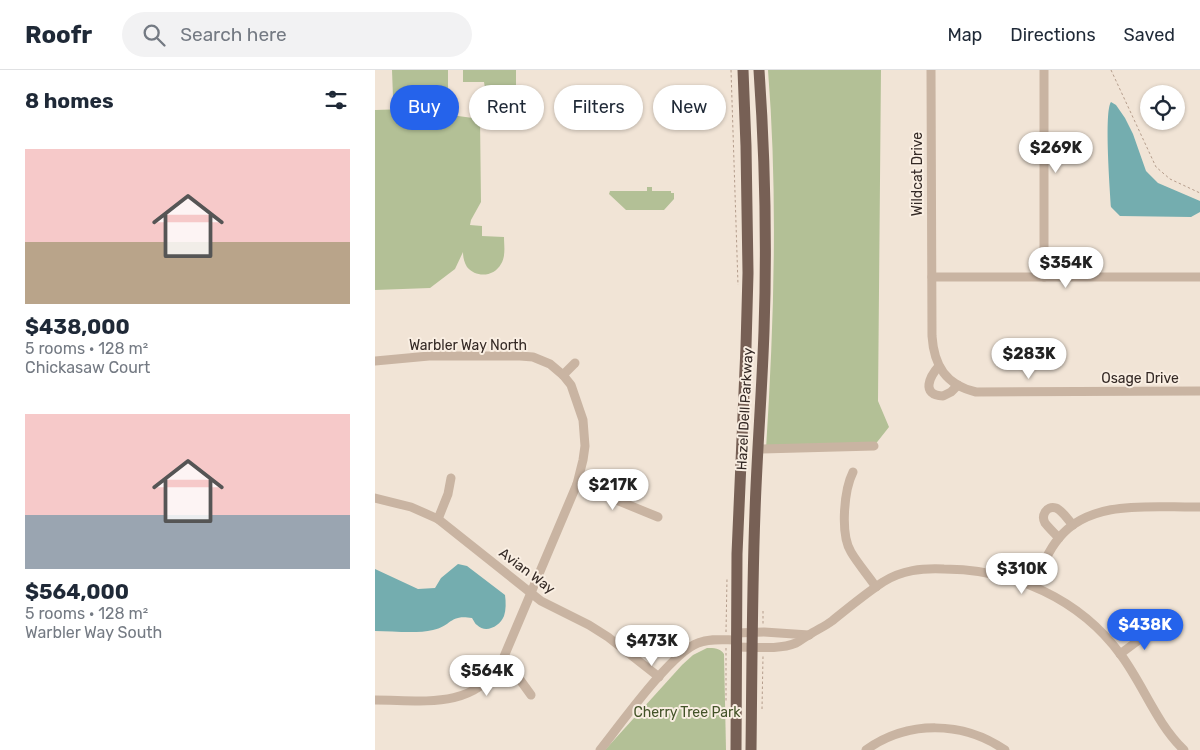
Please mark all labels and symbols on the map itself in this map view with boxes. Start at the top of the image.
street label: Wildcat Drive [909,132,926,216]
pin: $269K [1021,132,1091,174]
pin: $354K [1031,246,1101,289]
street label: Warbler Way North [409,337,527,354]
pin: $283K [994,338,1064,380]
street label: Hazel Dell Parkway [733,347,757,471]
street label: Osage Drive [1101,370,1179,387]
pin: $217K [578,468,648,511]
street label: Avian Way [496,544,559,598]
pin: $310K [987,552,1057,595]
pin: $438K [1110,608,1180,651]
pin: $473K [617,624,687,667]
pin: $564K [452,654,522,697]
park label: Cherry Tree Park [633,704,741,721]

